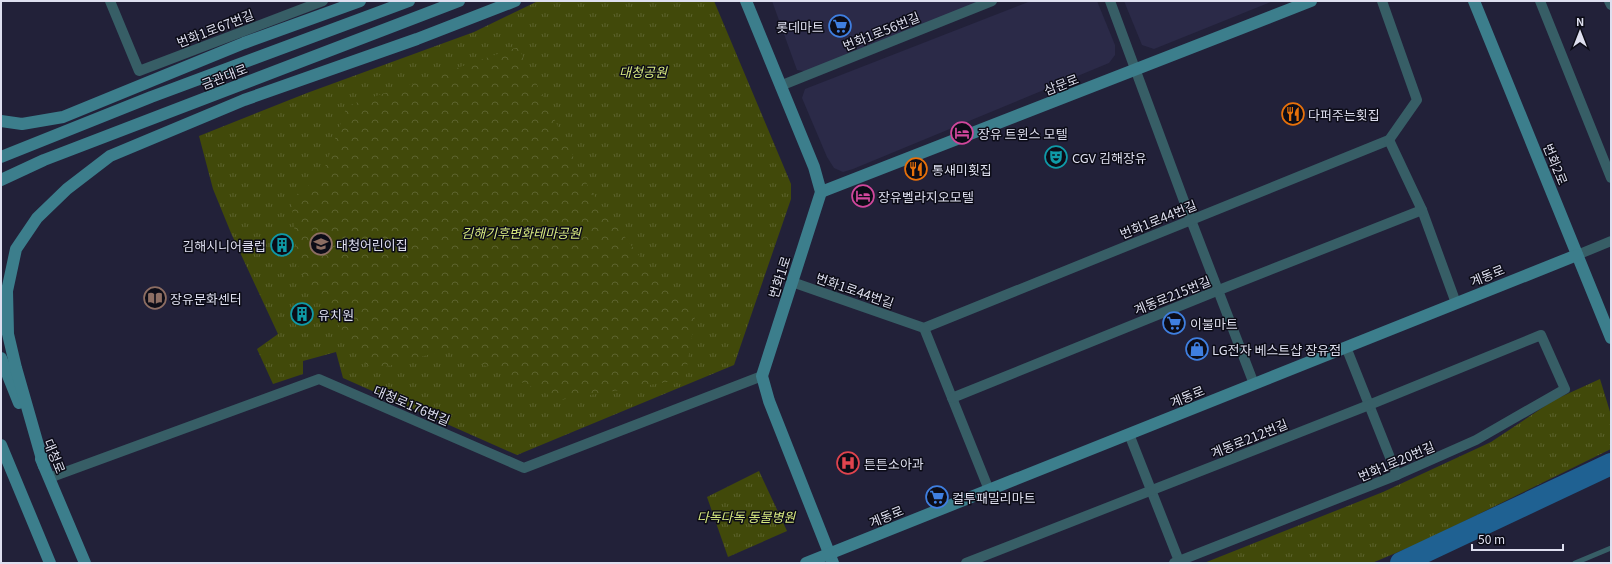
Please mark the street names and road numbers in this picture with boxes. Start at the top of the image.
street label: 번화1로67번길 [174,5,256,51]
street label: 번화1로56번길 [840,7,922,55]
street label: 금관대로 [198,59,250,93]
street label: 삼문로 [1041,69,1081,99]
street label: 번화2로 [1539,140,1573,188]
street label: 번화1로44번길 [1117,195,1199,243]
street label: 번화1로 [763,254,795,300]
street label: 계동로 [1467,259,1507,291]
street label: 번화1로44번길 [813,268,897,312]
street label: 계동로215번길 [1131,271,1213,319]
street label: 대청로176번길 [371,380,453,430]
street label: 계동로 [1167,380,1207,412]
street label: 계동로212번길 [1208,414,1290,462]
street label: 대청로 [39,436,71,476]
street label: 번화1로20번길 [1355,436,1437,486]
street label: 계동로 [866,500,906,532]

